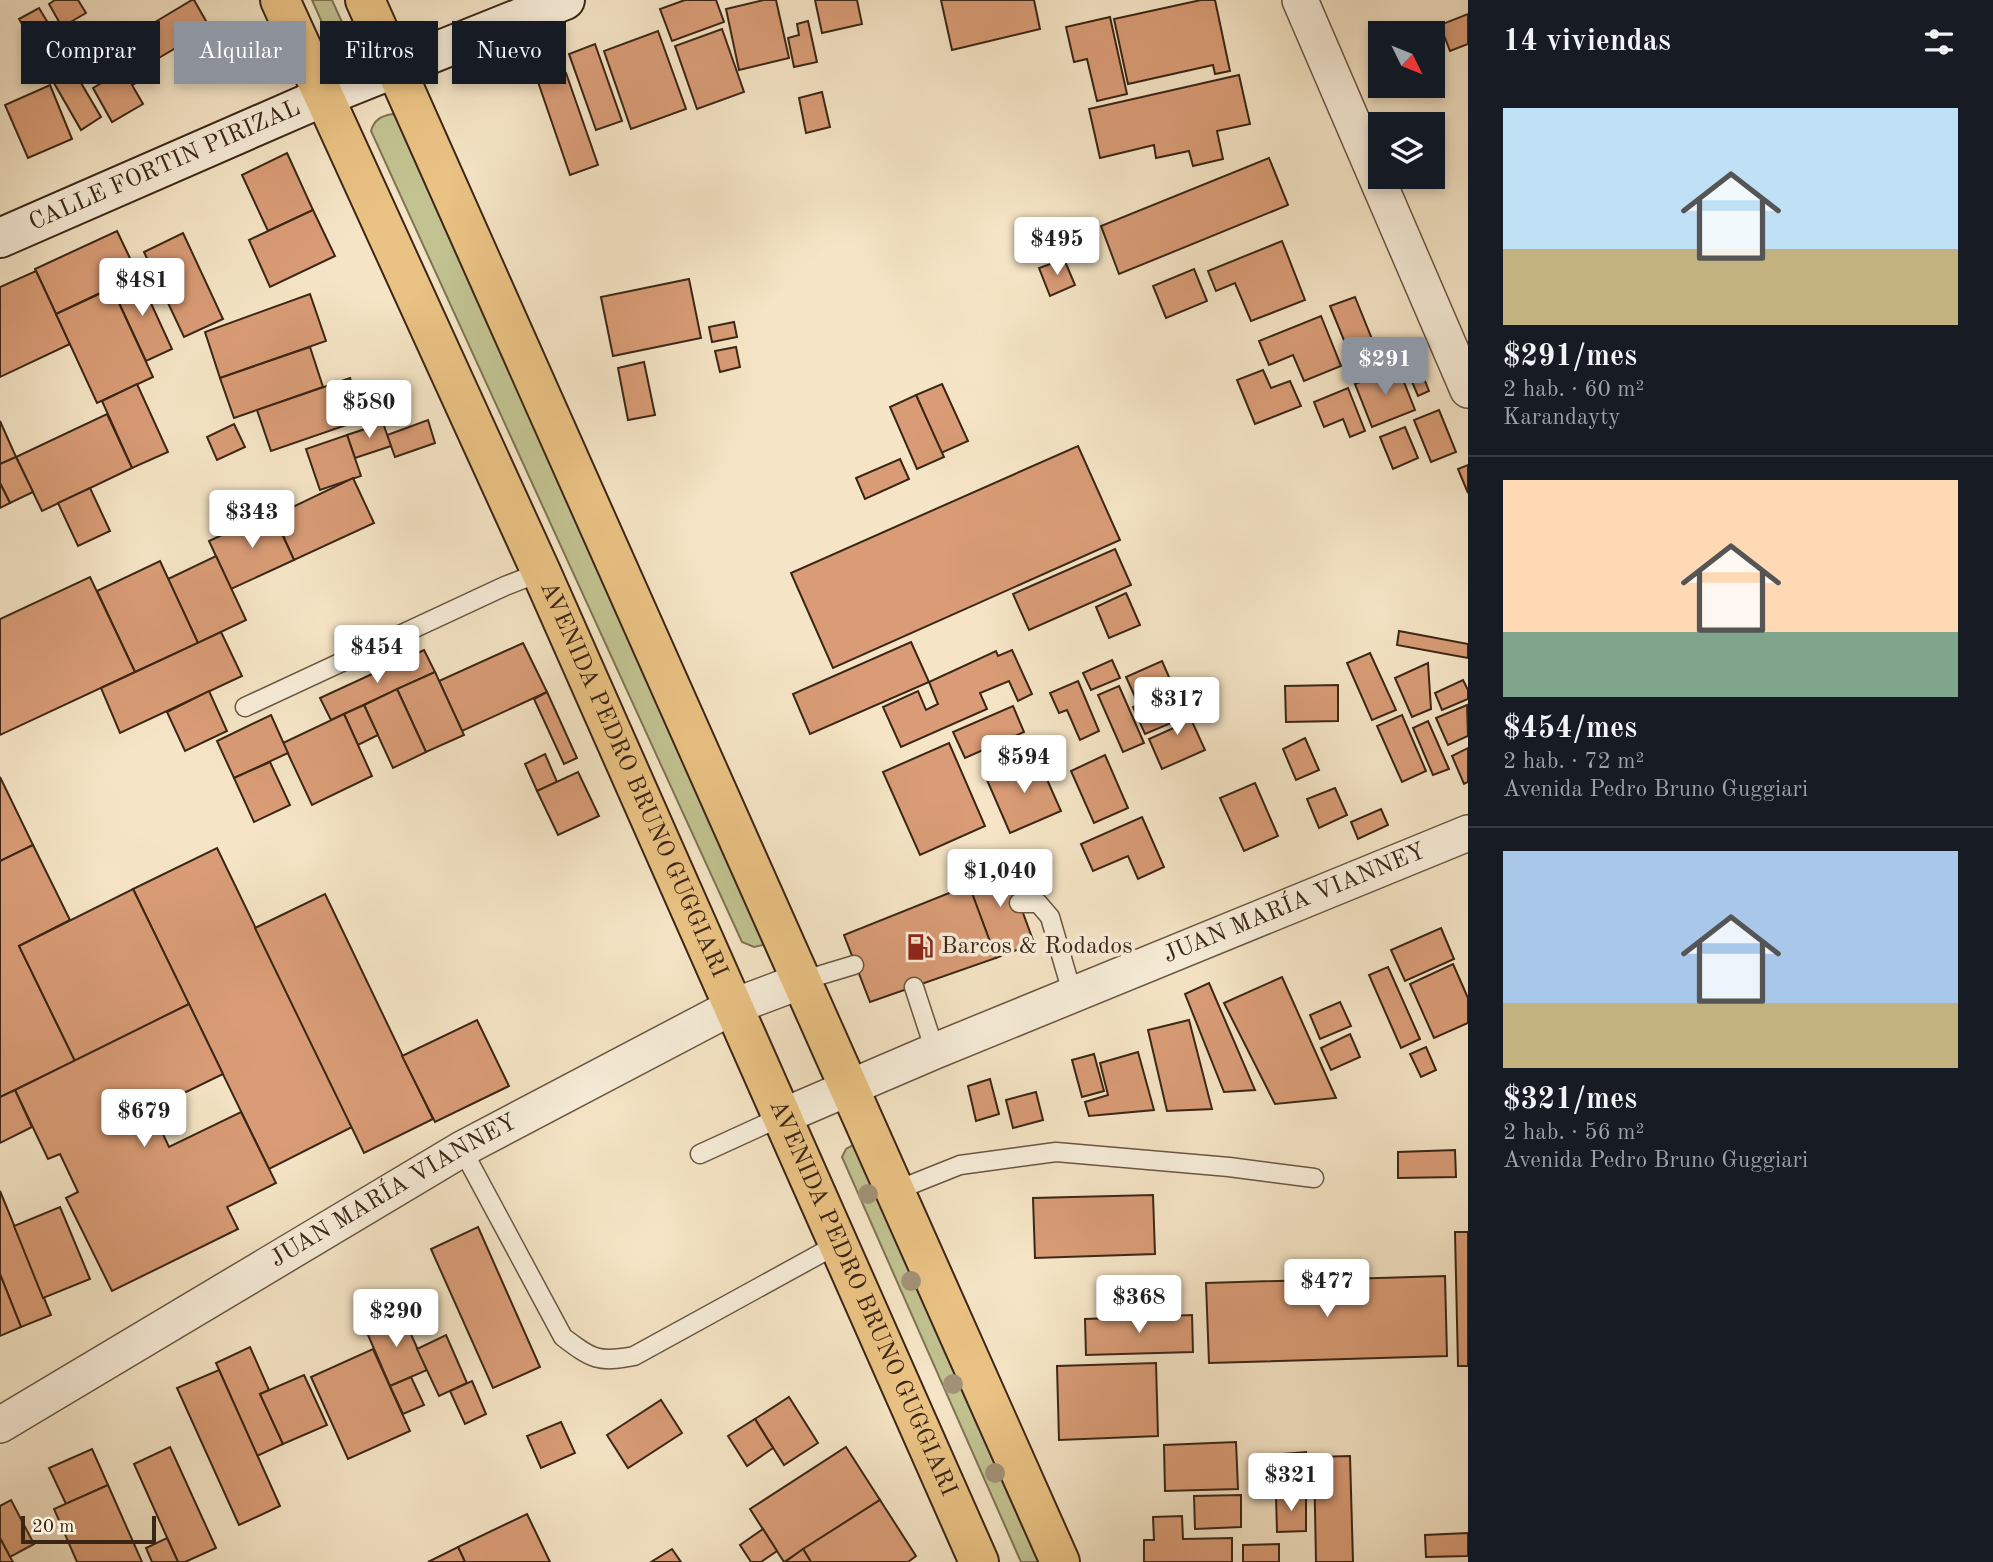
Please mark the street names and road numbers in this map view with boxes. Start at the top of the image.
street label: CALLE FORTIN PIRIZAL [26,96,304,236]
street label: AVENIDA PEDRO BRUNO GUGGIARI [535,578,731,981]
street label: JUAN MARÍA VIANNEY [1160,840,1429,968]
street label: AVENIDA PEDRO BRUNO GUGGIARI [764,1097,960,1500]
street label: JUAN MARÍA VIANNEY [267,1110,521,1272]

